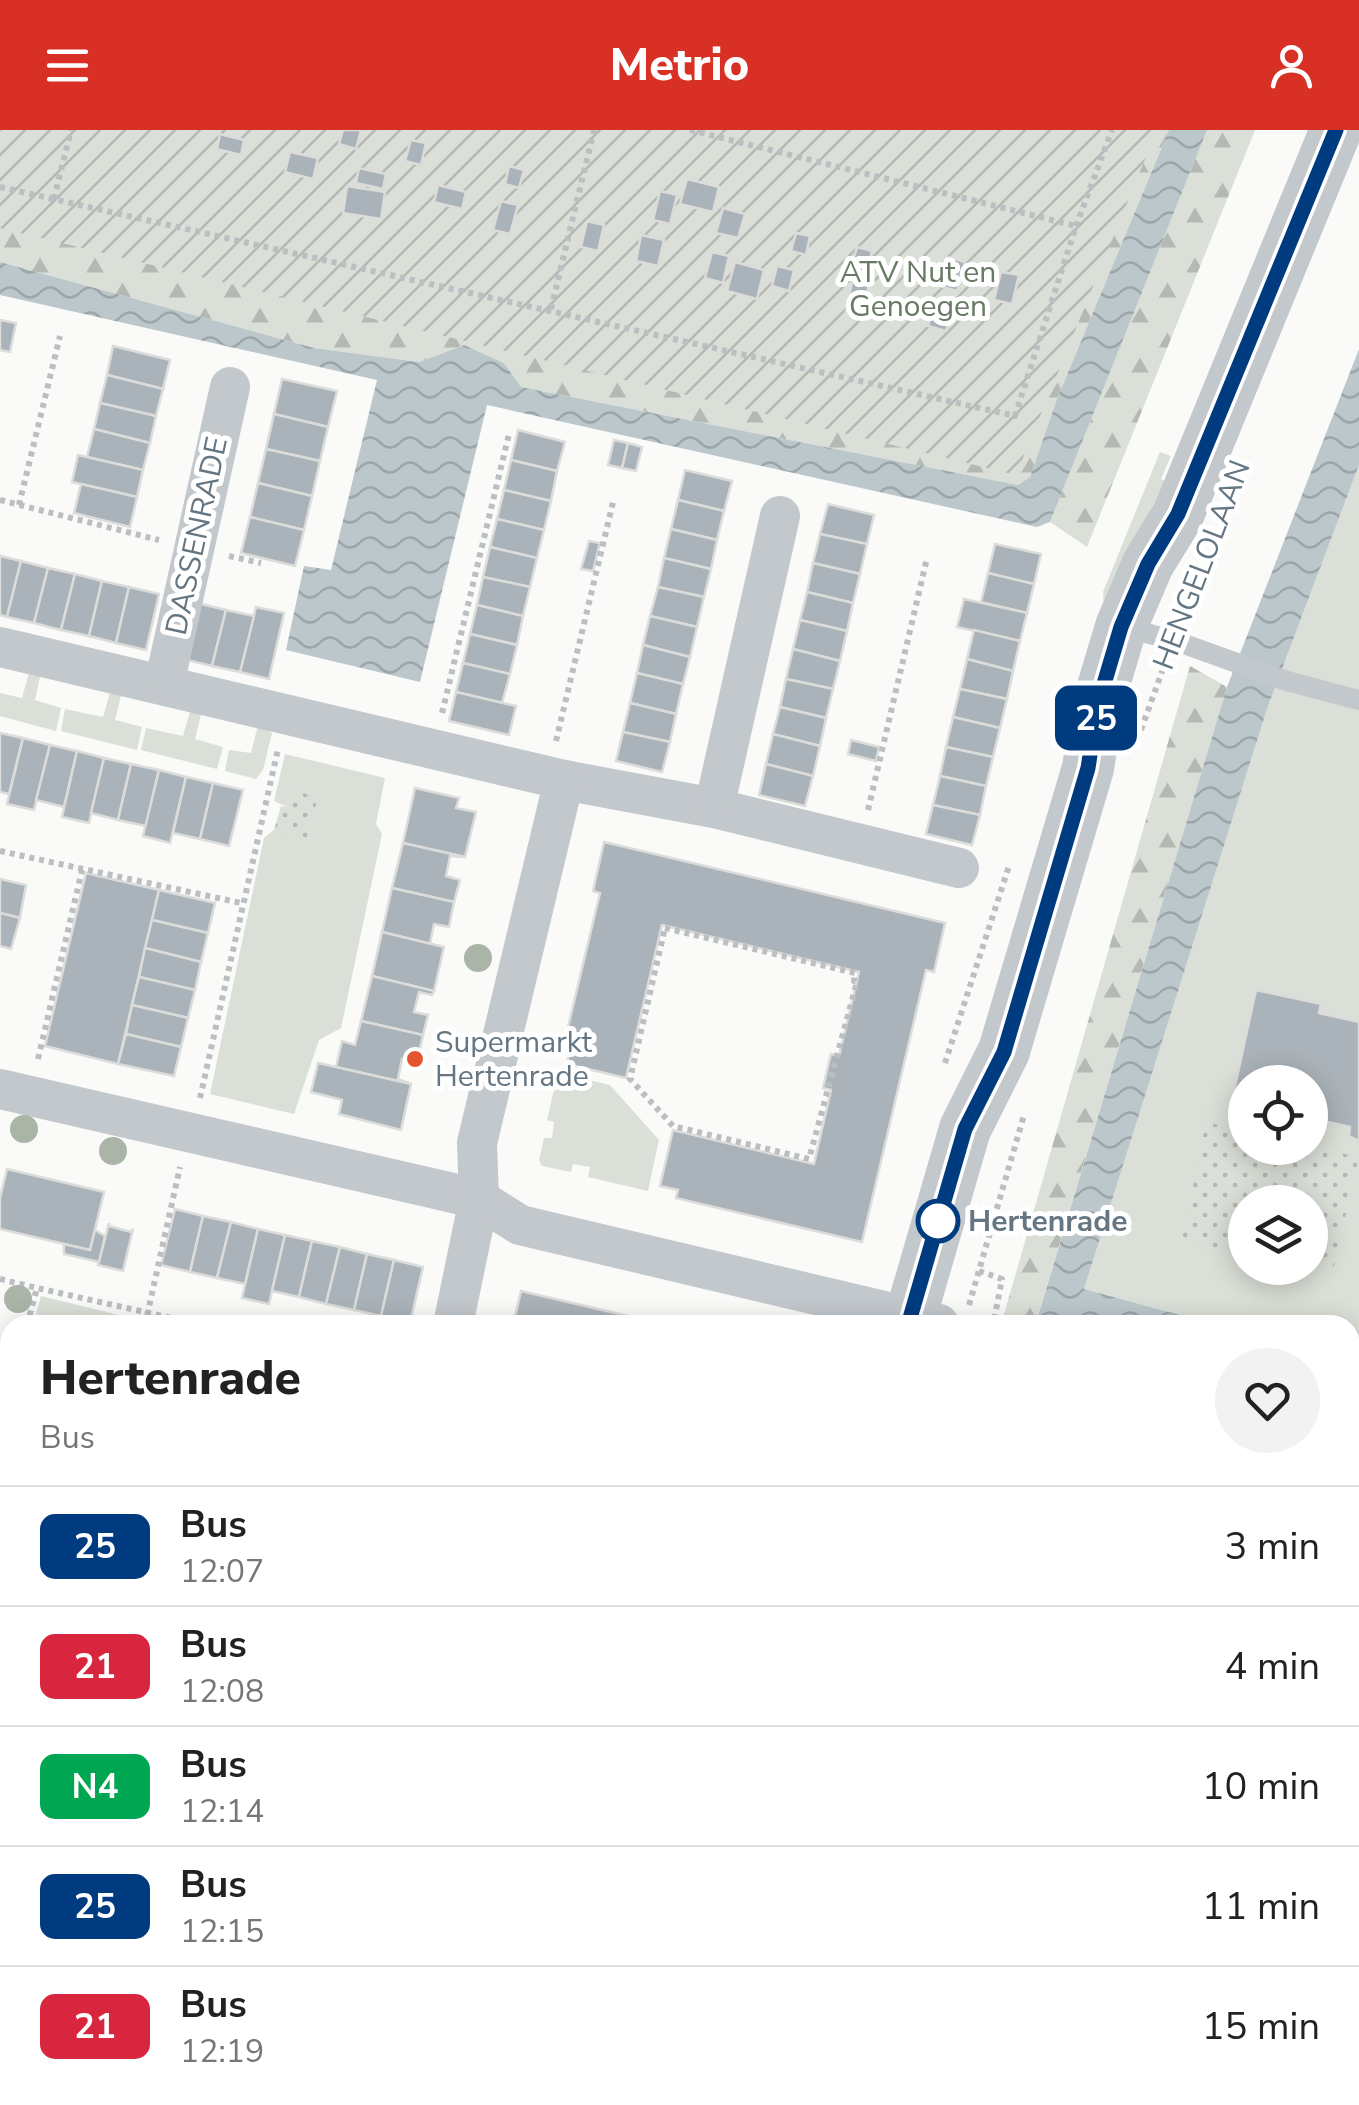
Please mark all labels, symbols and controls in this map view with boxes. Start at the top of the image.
text: Metrio [610,35,749,96]
icon: menu [40,38,95,93]
icon: person [1264,38,1319,93]
park label: ATV Nut en Genoegen [840,252,996,327]
street label: DASSENRADE [156,433,238,639]
street label: HENGELOLAAN [1143,454,1261,676]
line badge: 25 [1051,686,1141,750]
text: 25 [1075,695,1117,742]
place label: Supermarkt Hertenrade [435,1022,592,1097]
marker: Supermarkt Hertenrade [404,1048,426,1070]
map controls [1228,1065,1328,1285]
button: locate [1228,1065,1328,1165]
button: layers [1228,1185,1328,1285]
marker: Hertenrade [917,1200,959,1242]
place label: Hertenrade [968,1201,1128,1242]
text: Hertenrade [40,1345,301,1411]
button: heart [1215,1348,1320,1453]
text: Bus [40,1416,95,1459]
text: Bus [180,1499,247,1550]
text: 3 min [1225,1521,1320,1572]
text: 25 [74,1523,116,1570]
text: 12:07 [180,1550,264,1593]
text: Bus [180,1619,247,1670]
text: 4 min [1225,1641,1320,1692]
text: 21 [74,1643,116,1690]
text: 12:08 [180,1670,264,1713]
text: Bus [180,1739,247,1790]
text: 10 min [1202,1761,1320,1812]
text: N4 [71,1763,119,1810]
text: 12:14 [180,1790,264,1833]
text: Bus [180,1859,247,1910]
text: 11 min [1202,1881,1320,1932]
text: 25 [74,1883,116,1930]
text: 12:15 [180,1910,264,1953]
text: Bus [180,1979,247,2030]
text: 15 min [1202,2001,1320,2052]
text: 21 [74,2003,116,2050]
text: 12:19 [180,2030,264,2073]

